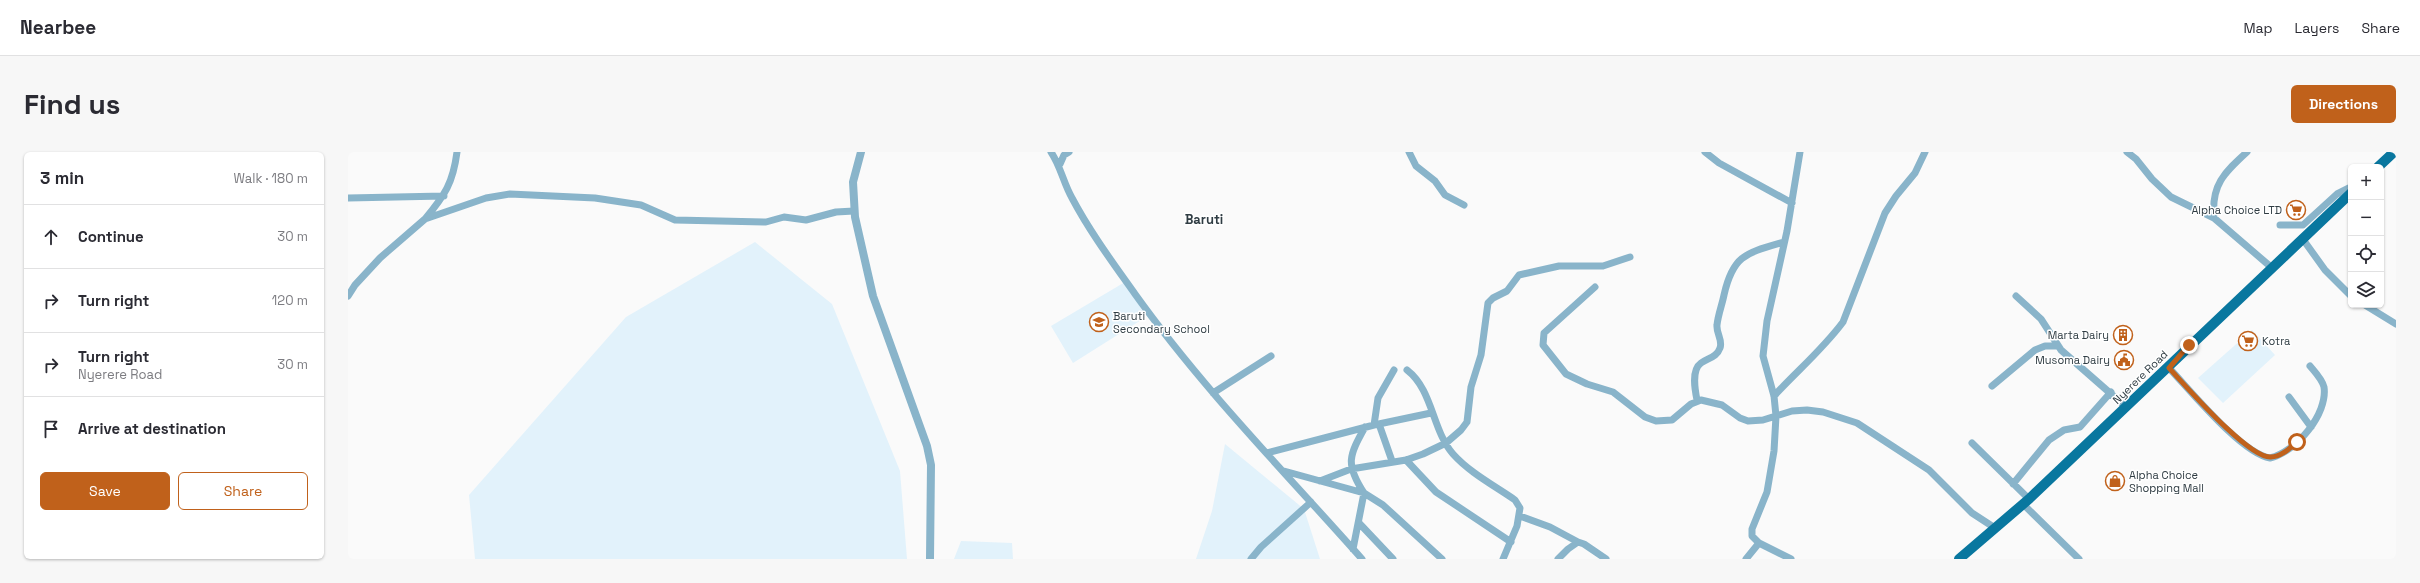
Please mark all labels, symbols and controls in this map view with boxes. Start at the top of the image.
text: Nearbee [20,15,96,40]
text: Map [2243,19,2273,37]
text: Layers [2295,19,2339,37]
text: Share [2361,19,2400,37]
button: Directions [2291,85,2396,123]
text: Find us [24,86,121,122]
map controls [2348,164,2384,308]
button: + [2348,164,2384,200]
text: 3 min [40,167,84,189]
text: Walk · 180 m [234,170,308,187]
supermarket icon: Alpha Choice LTD [2285,199,2307,221]
button: − [2348,200,2384,236]
place label: Alpha Choice LTD [2191,203,2282,217]
district label: Baruti [1185,211,1223,228]
icon: ahead [40,226,62,248]
text: Continue [78,227,144,246]
text: 30 m [277,228,308,245]
button: locate [2348,236,2384,272]
button: layers [2348,272,2384,308]
icon: right [40,290,62,312]
text: Turn right [78,291,149,310]
text: 120 m [272,292,308,309]
place label: Baruti Secondary School [1113,309,1210,336]
school or university icon: Baruti Secondary School [1088,311,1110,333]
building icon: Marta Dairy [2112,324,2134,346]
place label: Marta Dairy [2048,328,2109,342]
supermarket icon: Kotra [2237,330,2259,352]
place label: Kotra [2262,334,2291,348]
route end [2180,336,2198,354]
text: Turn right [78,347,149,366]
street label: Nyerere Road [2109,347,2171,407]
public building icon: Musoma Dairy [2113,349,2135,371]
place label: Musoma Dairy [2035,353,2110,367]
icon: right [40,354,62,376]
text: 30 m [277,356,308,373]
text: Nyerere Road [78,366,162,383]
icon: arrive [40,418,62,440]
text: Arrive at destination [78,419,226,438]
route start [2288,433,2306,451]
place label: Alpha Choice Shopping Mall [2129,468,2204,495]
shop icon: Alpha Choice Shopping Mall [2104,470,2126,492]
button: Save [40,472,170,510]
button: Share [178,472,308,510]

